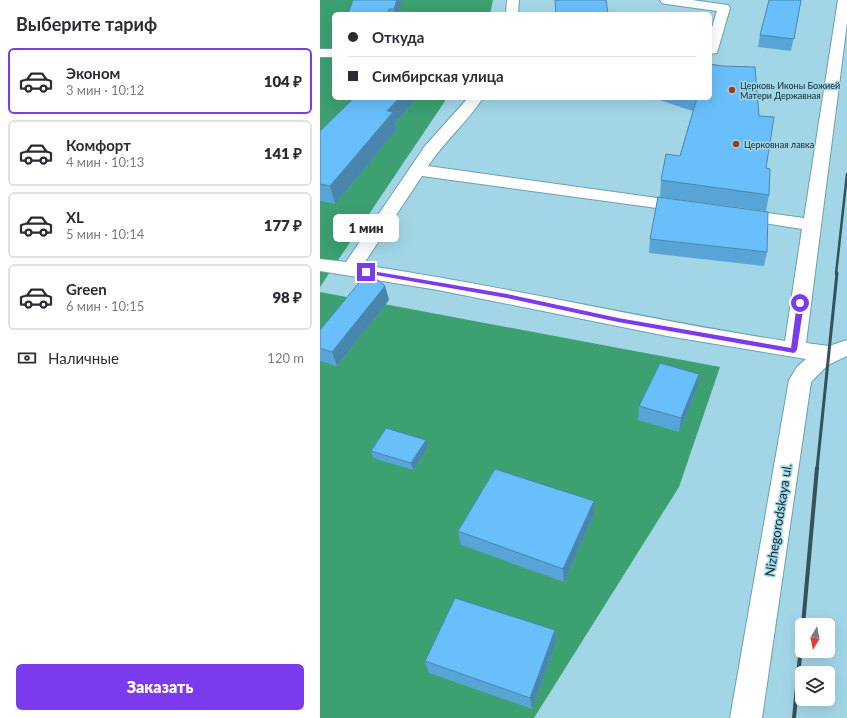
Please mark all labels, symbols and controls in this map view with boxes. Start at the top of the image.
text: Выберите тариф [16,13,157,35]
text: Откуда [372,28,424,46]
icon: car [18,63,54,99]
text: Эконом [66,64,120,82]
text: Симбирская улица [372,67,504,85]
text: 104 ₽ [264,72,302,90]
place label: Церковь Иконы Божией Матери Державная [740,80,840,101]
text: 3 мин · 10:12 [66,82,144,98]
marker: Церковь Иконы Божией Матери Державная [727,85,737,95]
icon: car [18,135,54,171]
text: Комфорт [66,136,131,154]
marker: Церковная лавка [731,139,741,149]
place label: Церковная лавка [744,139,814,150]
text: 141 ₽ [264,144,302,162]
text: 4 мин · 10:13 [66,154,144,170]
icon: car [18,207,54,243]
text: XL [66,208,84,226]
callout: 1 мин [333,214,399,242]
text: 177 ₽ [264,216,302,234]
text: 1 мин [348,220,384,236]
text: 5 мин · 10:14 [66,226,144,242]
route end [357,263,375,281]
icon: car [18,279,54,315]
text: Green [66,280,107,298]
text: 98 ₽ [272,288,302,306]
route start [791,294,809,312]
text: 6 мин · 10:15 [66,298,144,314]
icon: cash [16,347,38,369]
text: Наличные [48,349,119,367]
text: 120 m [267,350,304,366]
street label: Nizhegorodskaya ul. [761,462,795,578]
north arrow [795,618,835,658]
map controls [795,618,835,706]
button: Заказать [16,664,304,710]
button: layers [795,666,835,706]

